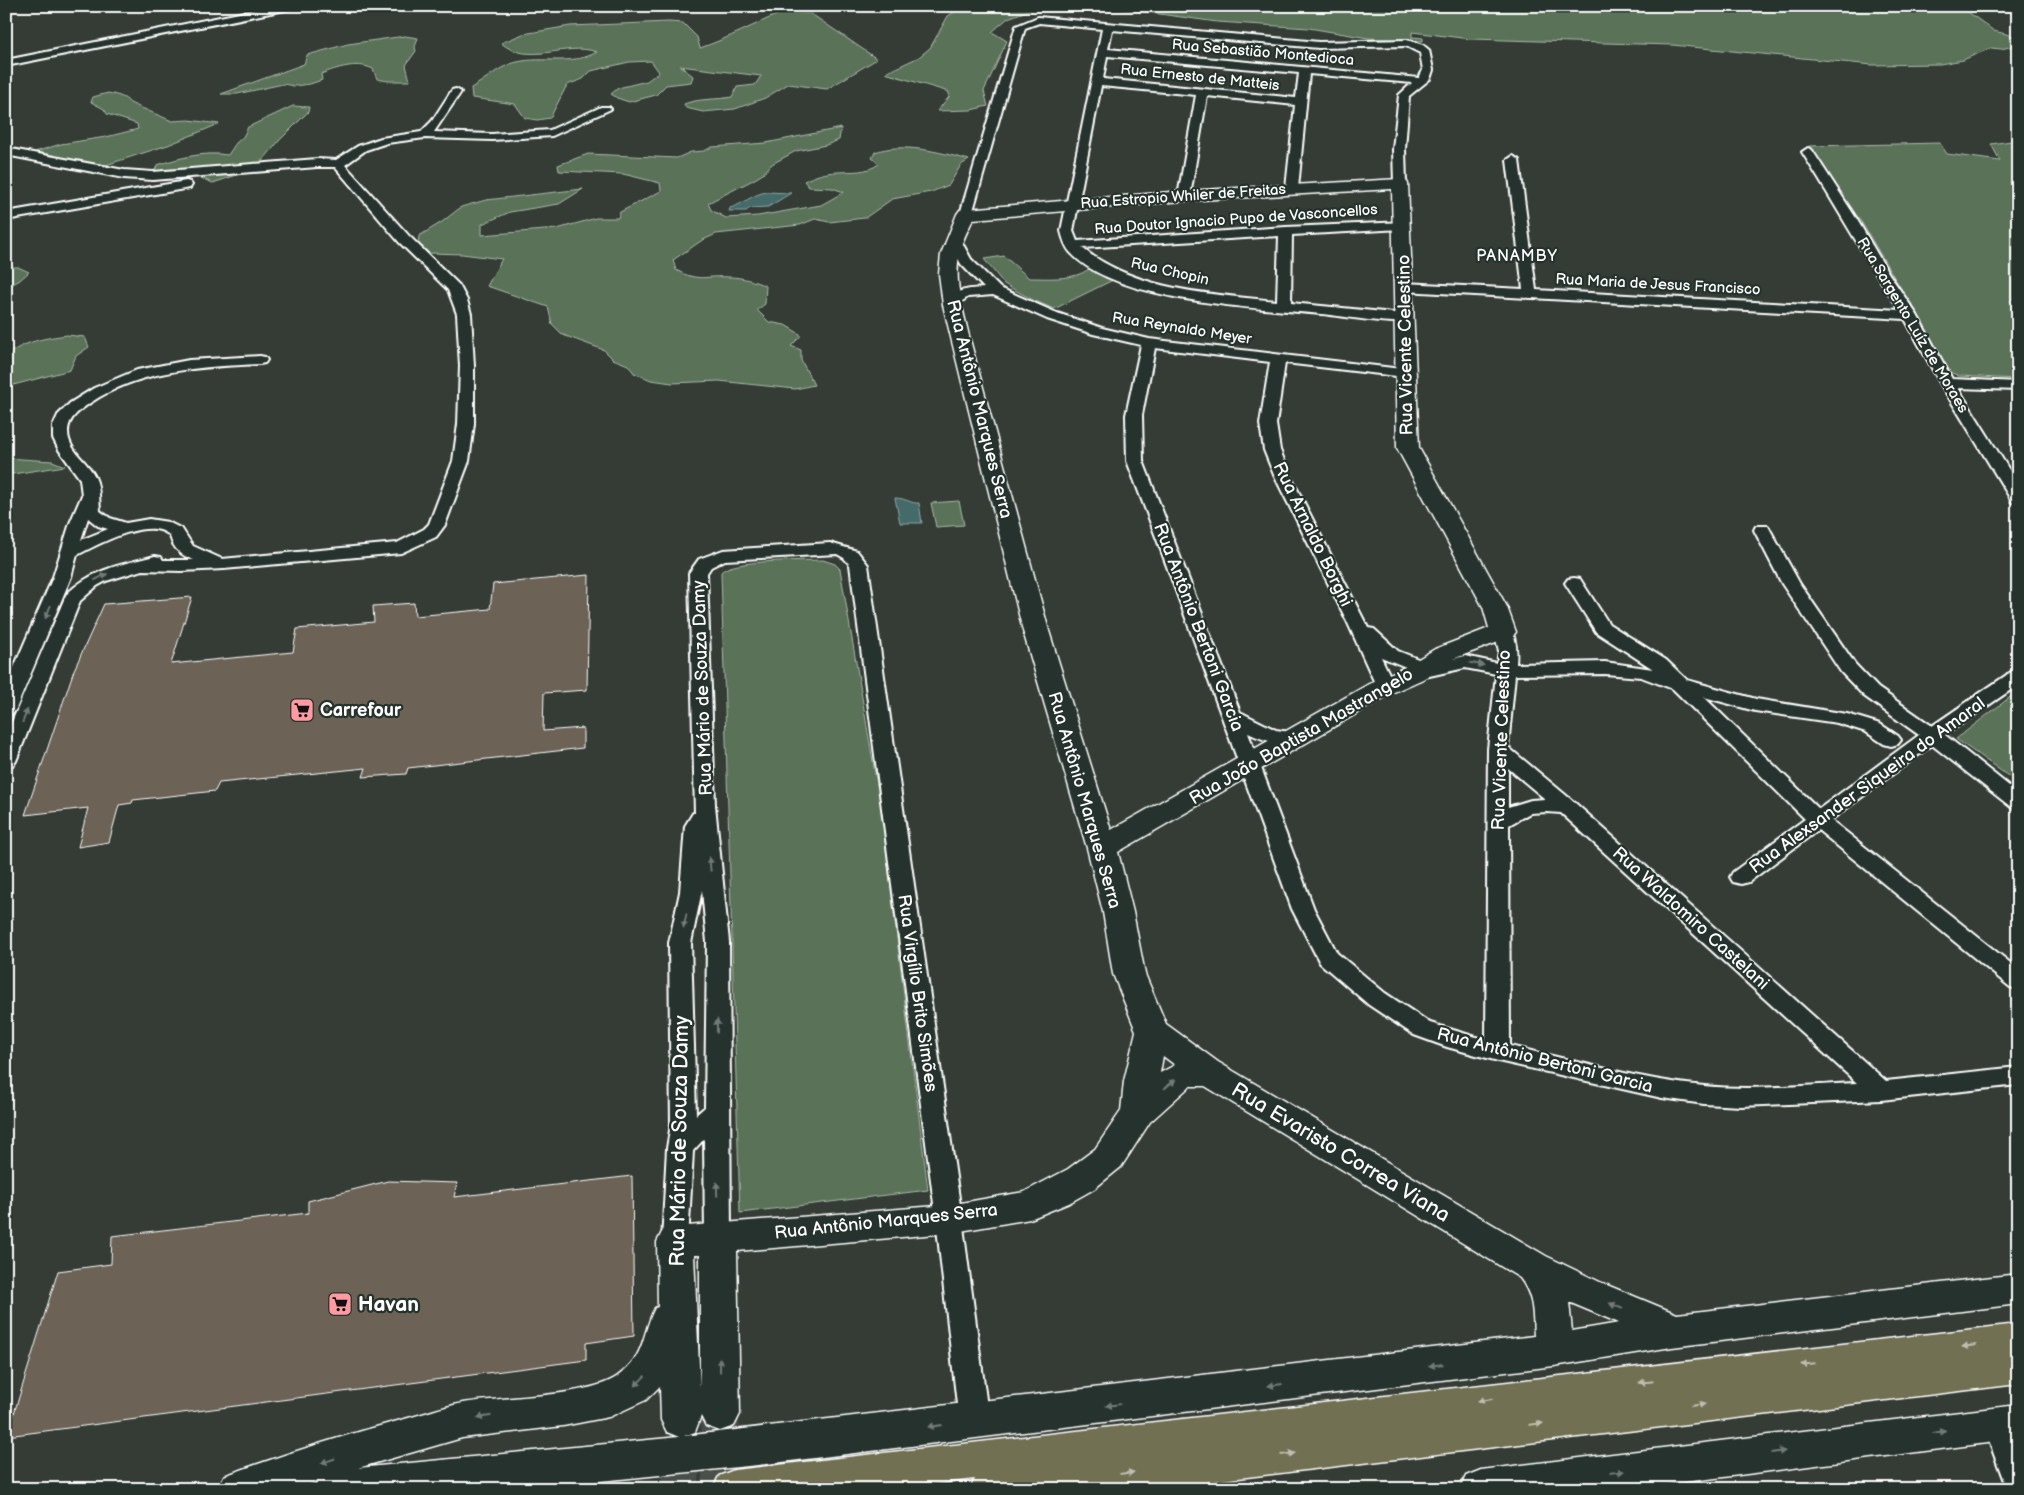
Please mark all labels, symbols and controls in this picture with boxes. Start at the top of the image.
street label: Rua Sebastião Montedioca [1171,35,1355,70]
street label: Rua Ernesto de Matteis [1119,60,1281,95]
street label: Rua Estropio Whiler de Freitas [1080,180,1287,213]
street label: Rua Doutor Ignacio Pupo de Vasconcellos [1094,200,1379,239]
street label: Rua Sargento Luíz de Moraes [1853,234,1973,417]
district label: PANAMBY [1476,247,1558,266]
street label: Rua Chopin [1129,253,1211,290]
street label: Rua Vicente Celestino [1393,254,1418,435]
street label: Rua Maria de Jesus Francisco [1555,270,1761,299]
street label: Rua Antônio Marques Serra [942,298,1017,521]
street label: Rua Reynaldo Meyer [1111,308,1254,349]
street label: Rua Arnaldo Borghi [1268,458,1357,610]
street label: Rua Antônio Bertoni Garcia [1149,520,1248,734]
one-way arrow [93,573,108,581]
street label: Rua Mário de Souza Damy [688,579,717,796]
one-way arrow [44,605,52,619]
street label: Rua Vicente Celestino [1488,649,1515,831]
one-way arrow [1469,660,1485,668]
street label: Rua João Baptista Mastrangelo [1186,664,1417,809]
street label: Rua Antônio Marques Serra [1043,689,1126,911]
street label: Rua Alexsander Siqueira do Amaral [1745,693,1989,878]
supermarket icon: Carrefour [289,697,315,723]
place label: Carrefour [320,700,402,721]
one-way arrow [21,709,29,723]
street label: Rua Waldomiro Castelani [1608,842,1773,994]
one-way arrow [706,856,714,872]
street label: Rua Virgílio Brito Simões [893,893,942,1093]
one-way arrow [681,913,689,929]
street label: Rua Mário de Souza Damy [665,1015,694,1267]
one-way arrow [713,1018,721,1034]
street label: Rua Antônio Bertoni Garcia [1435,1023,1655,1097]
street label: Rua Evaristo Correa Viana [1227,1077,1455,1228]
one-way arrow [1163,1078,1176,1089]
one-way arrow [713,1181,721,1197]
street label: Rua Antônio Marques Serra [773,1199,999,1244]
supermarket icon: Havan [327,1291,353,1317]
place label: Havan [358,1292,419,1317]
one-way arrow [1609,1301,1623,1309]
one-way arrow [1961,1342,1977,1350]
one-way arrow [716,1357,724,1373]
one-way arrow [1800,1360,1816,1368]
one-way arrow [1428,1361,1444,1369]
one-way arrow [634,1374,646,1386]
one-way arrow [1638,1378,1654,1386]
one-way arrow [1266,1381,1282,1389]
one-way arrow [1477,1396,1493,1404]
one-way arrow [1105,1401,1121,1409]
one-way arrow [1690,1401,1706,1409]
one-way arrow [476,1414,492,1422]
one-way arrow [1529,1420,1545,1428]
one-way arrow [926,1422,942,1430]
one-way arrow [1931,1428,1947,1436]
one-way arrow [1770,1448,1786,1456]
one-way arrow [1280,1450,1296,1458]
one-way arrow [320,1457,335,1465]
one-way arrow [1609,1468,1625,1476]
one-way arrow [1119,1469,1135,1477]

